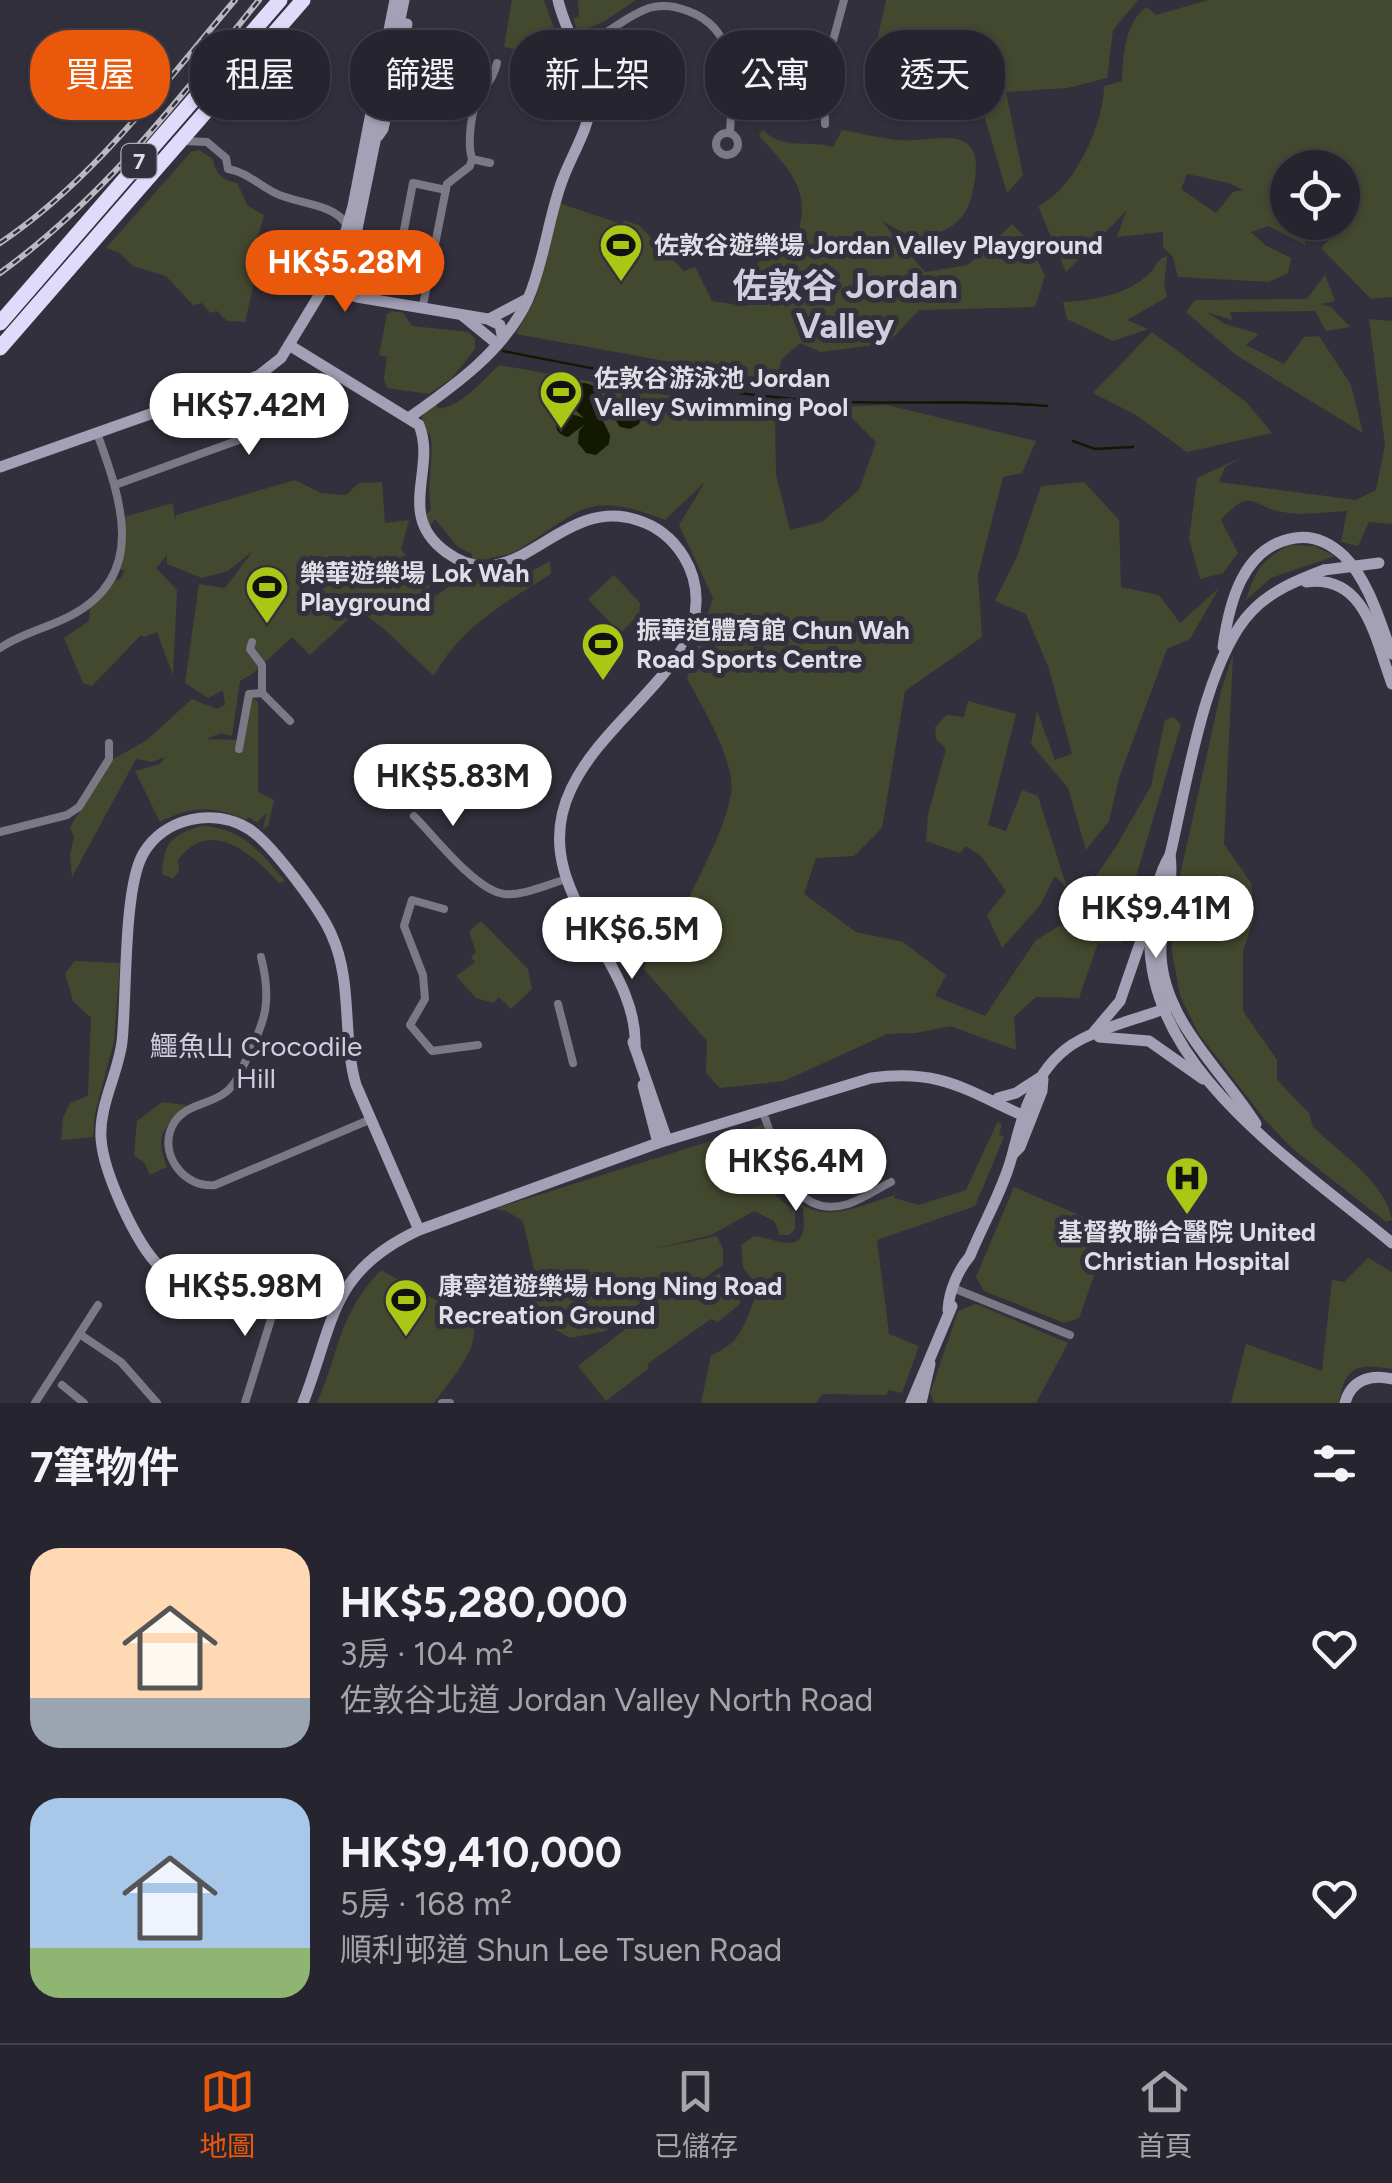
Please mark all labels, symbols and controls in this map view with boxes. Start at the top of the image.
chip: 買屋 [30,30,170,120]
chip: 租屋 [190,30,330,120]
chip: 篩選 [350,30,490,120]
chip: 新上架 [510,30,685,120]
chip: 公寓 [705,30,845,120]
chip: 透天 [865,30,1005,120]
road number: 7 [122,144,156,178]
map controls [1270,150,1360,240]
button: locate [1270,150,1360,240]
sports icon: 佐敦谷遊樂場 Jordan Valley Playground [598,222,644,283]
pin: HK$5.28M [242,230,448,315]
place label: 佐敦谷遊樂場 Jordan Valley Playground [654,230,1103,260]
text: HK$5.28M [267,243,423,281]
district label: 佐敦谷 Jordan Valley [732,265,958,347]
place label: 佐敦谷游泳池 Jordan Valley Swimming Pool [594,363,848,422]
sports icon: 佐敦谷游泳池 Jordan Valley Swimming Pool [538,369,584,430]
pin: HK$7.42M [146,373,352,458]
text: HK$7.42M [172,386,326,424]
place label: 樂華遊樂場 Lok Wah Playground [300,558,529,617]
sports icon: 樂華遊樂場 Lok Wah Playground [244,564,290,625]
place label: 振華道體育館 Chun Wah Road Sports Centre [636,615,910,674]
sports icon: 振華道體育館 Chun Wah Road Sports Centre [580,621,626,682]
pin: HK$5.83M [350,744,556,829]
text: HK$5.83M [376,757,530,795]
pin: HK$9.41M [1053,876,1259,961]
text: HK$9.41M [1081,889,1231,927]
pin: HK$6.5M [540,897,724,982]
text: HK$6.5M [564,910,700,948]
district label: 鱷魚山 Crocodile Hill [150,1029,362,1095]
pin: HK$6.4M [704,1129,888,1214]
text: HK$6.4M [727,1142,865,1180]
hospital icon: 基督教聯合醫院 United Christian Hospital [1164,1155,1210,1216]
place label: 基督教聯合醫院 United Christian Hospital [1058,1217,1316,1276]
pin: HK$5.98M [142,1254,348,1339]
text: HK$5.98M [167,1267,323,1305]
place label: 康寧道遊樂場 Hong Ning Road Recreation Ground [438,1271,782,1330]
sports icon: 康寧道遊樂場 Hong Ning Road Recreation Ground [383,1277,429,1338]
icon: filters [1307,1436,1362,1491]
text: 7筆物件 [30,1442,179,1493]
text: HK$5,280,000 [340,1577,628,1628]
icon: home [110,1588,230,1708]
icon: heart [1307,1621,1362,1676]
text: 3房 · 104 m² [340,1635,514,1673]
text: 佐敦谷北道 Jordan Valley North Road [340,1681,873,1719]
text: HK$9,410,000 [340,1827,622,1878]
icon: home [110,1838,230,1958]
icon: heart [1307,1871,1362,1926]
text: 5房 · 168 m² [340,1885,512,1923]
text: 順利邨道 Shun Lee Tsuen Road [340,1931,782,1969]
tab: 地圖 [199,2064,255,2164]
tab: 已儲存 [654,2064,738,2164]
tab: 首頁 [1137,2064,1193,2164]

